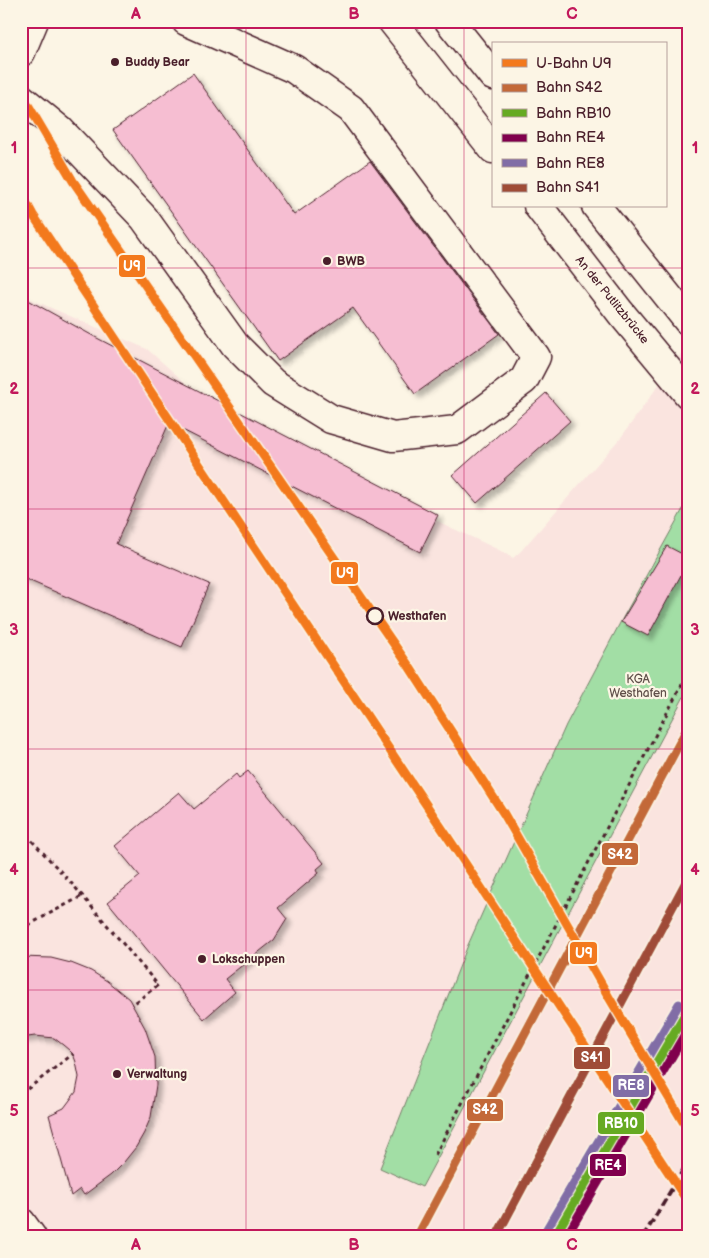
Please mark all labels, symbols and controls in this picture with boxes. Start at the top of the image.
text: A [130,5,141,24]
text: B [348,5,360,24]
text: C [566,5,578,24]
legend [492,42,666,208]
text: U-Bahn U9 [536,54,612,73]
place label: Buddy Bear [125,55,190,70]
marker: Buddy Bear [109,56,121,68]
text: Bahn S42 [536,78,602,97]
text: Bahn RB10 [536,104,611,123]
text: Bahn RE4 [536,128,605,147]
text: 1 [11,139,17,158]
text: 1 [692,139,698,158]
text: Bahn RE8 [536,154,605,173]
text: Bahn S41 [536,178,599,197]
street label: An der Putlitzbrücke [572,253,652,347]
line badge: U9 [118,254,146,278]
place label: BWB [337,254,366,269]
marker: BWB [321,255,333,267]
text: U9 [123,258,141,275]
text: 2 [9,380,19,399]
text: 2 [690,380,700,399]
line badge: U9 [330,561,359,585]
text: U9 [336,565,354,582]
marker: Westhafen [366,607,384,625]
place label: Westhafen [388,609,447,624]
text: 3 [9,621,19,640]
text: 3 [690,621,700,640]
park label: KGA Westhafen [609,672,667,701]
line badge: S42 [601,842,639,866]
text: S42 [607,846,633,863]
text: 4 [9,861,19,880]
text: 4 [690,861,700,880]
line badge: U9 [569,941,598,965]
text: U9 [575,945,593,962]
place label: Lokschuppen [212,952,285,967]
marker: Lokschuppen [196,953,208,965]
line badge: S41 [573,1046,611,1070]
text: S41 [581,1049,603,1066]
place label: Verwaltung [127,1067,187,1082]
marker: Verwaltung [111,1068,123,1080]
line badge: RE8 [612,1074,650,1098]
text: RE8 [617,1077,645,1094]
line badge: S42 [466,1098,504,1122]
text: S42 [472,1101,498,1118]
text: 5 [9,1102,19,1121]
text: 5 [690,1102,700,1121]
line badge: RB10 [597,1111,645,1135]
text: RB10 [604,1115,638,1132]
line badge: RE4 [589,1153,627,1177]
text: RE4 [595,1157,622,1174]
text: A [130,1236,141,1255]
text: B [348,1236,360,1255]
text: C [566,1236,578,1255]

